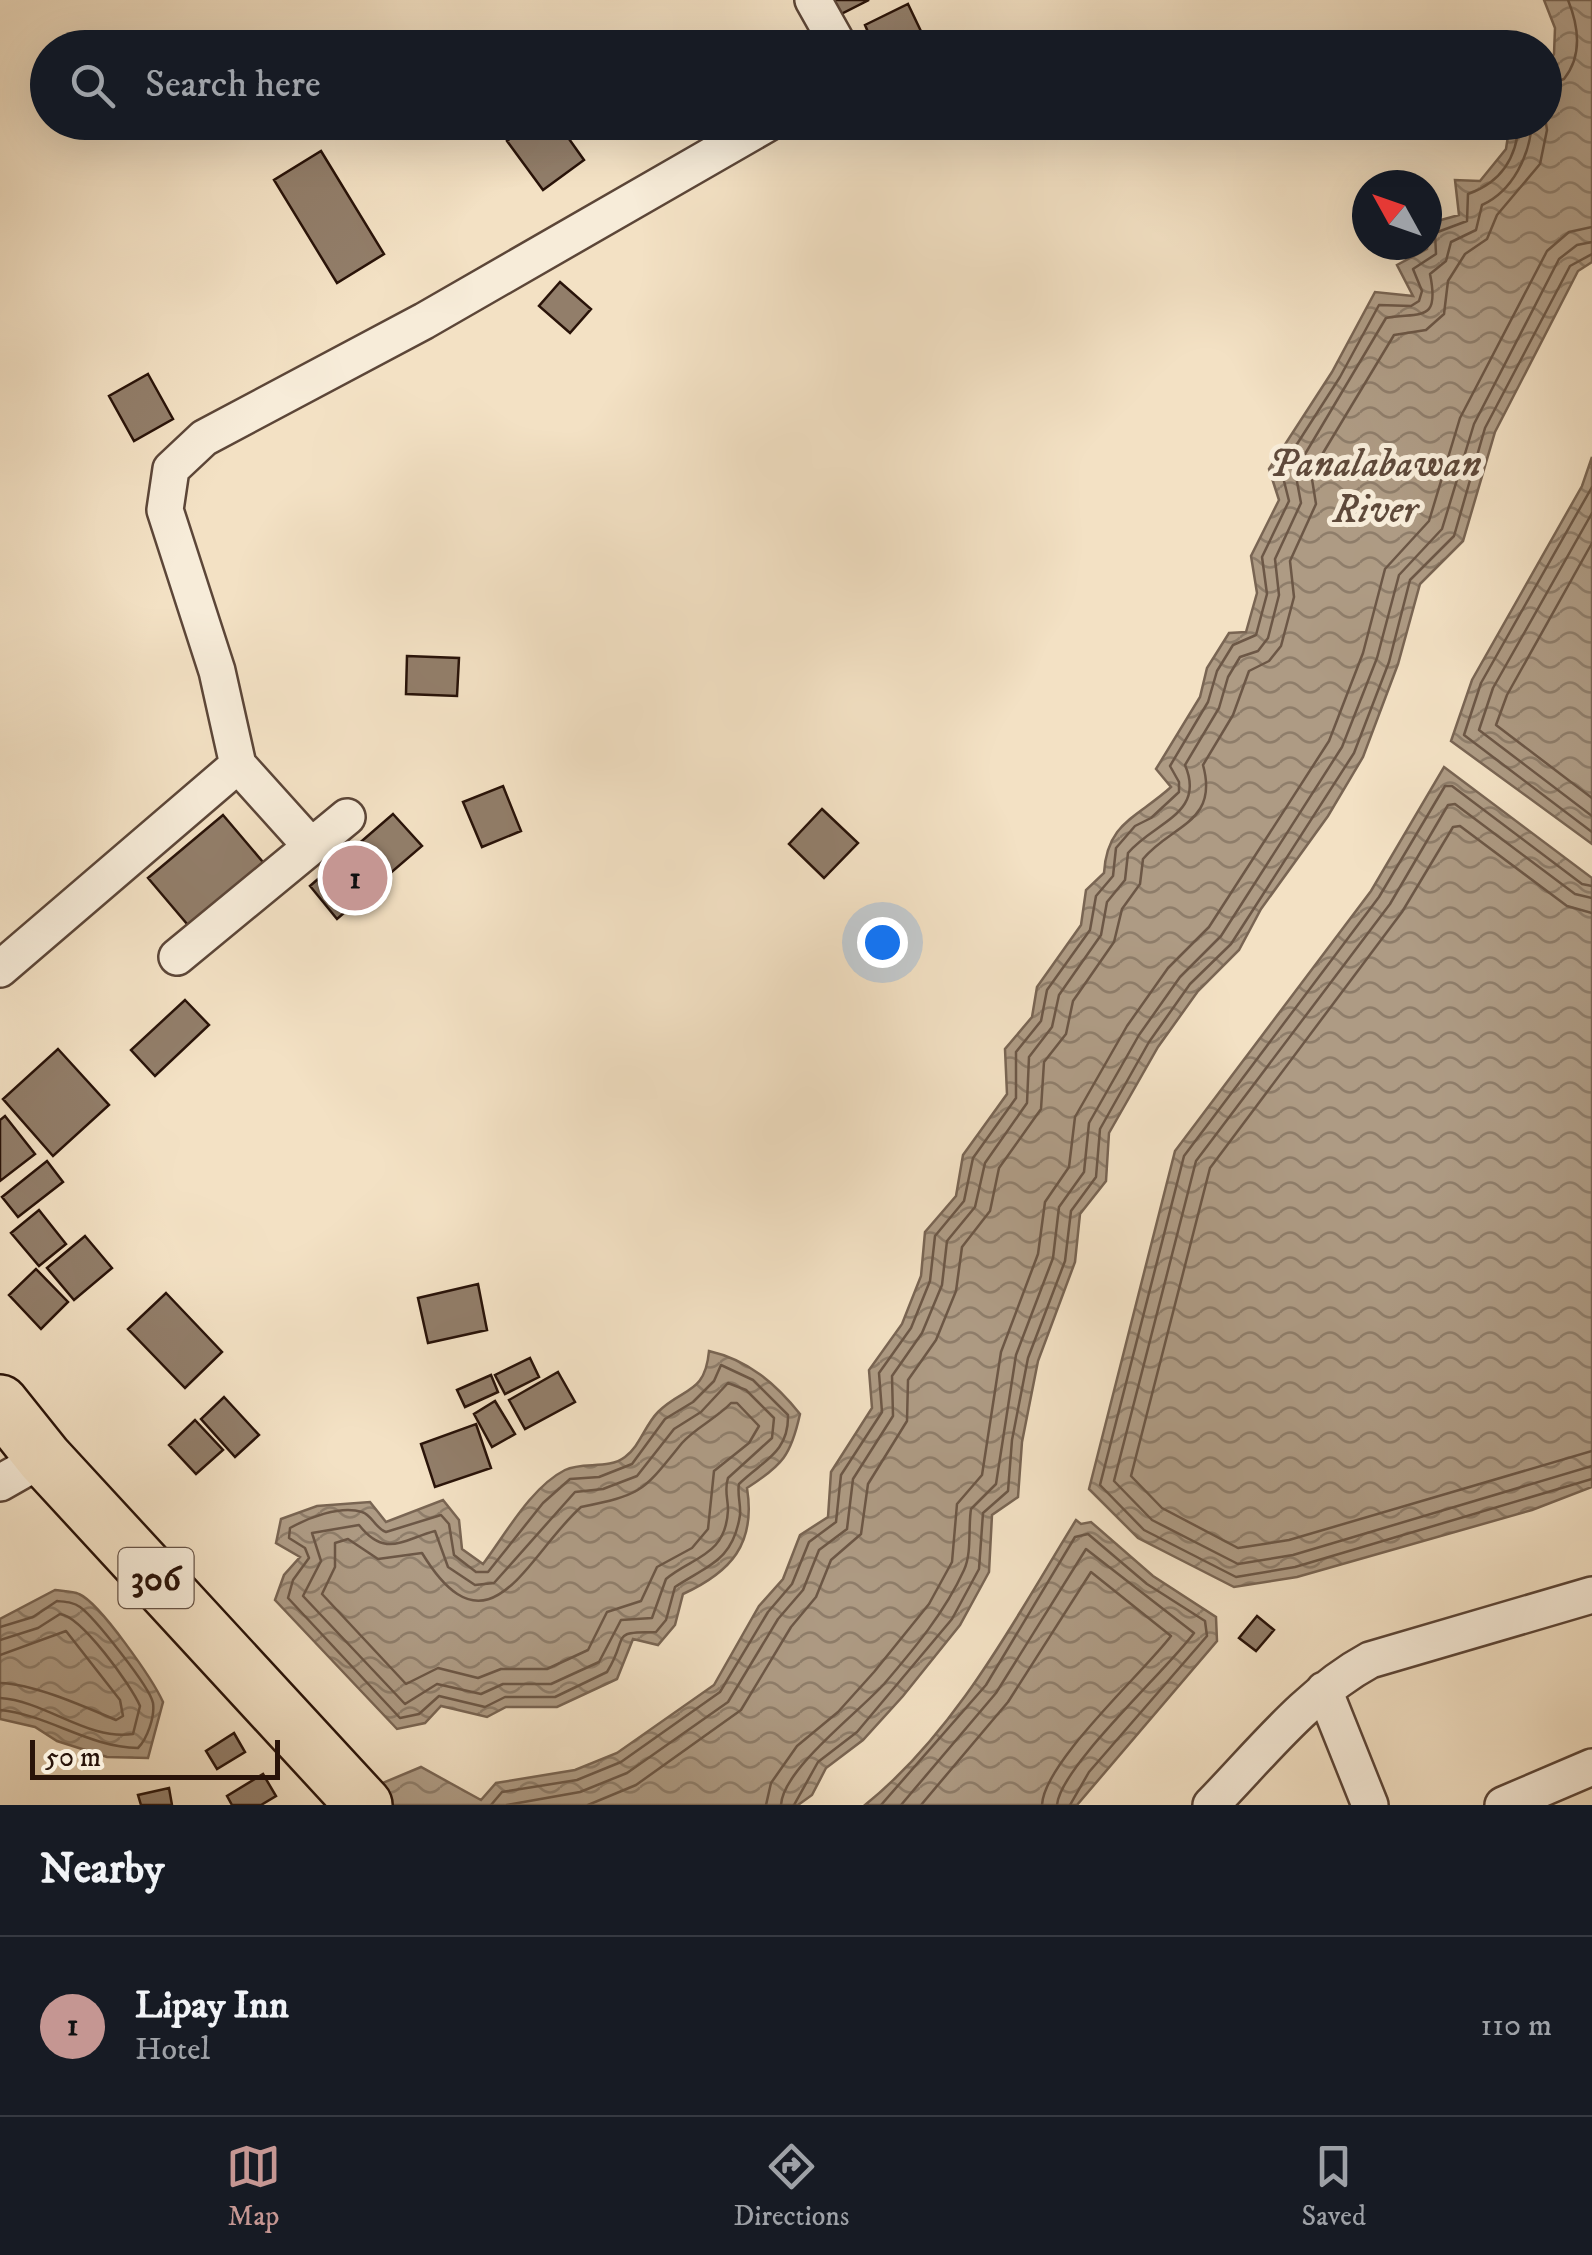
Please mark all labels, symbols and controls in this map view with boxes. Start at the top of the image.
search box [30,30,1562,140]
icon: search [65,58,120,113]
text: Search here [145,61,321,109]
north arrow [1352,170,1442,260]
water label: Panalabawan River [1269,440,1481,536]
pin: 1 [322,840,388,916]
your location [857,917,908,968]
road number: 306 [118,1548,194,1608]
scale bar [30,1735,280,1780]
text: 50 m [45,1740,101,1775]
text: Nearby [40,1844,164,1896]
text: Lipay Inn [135,1982,289,2030]
text: 1 [67,2006,78,2046]
text: 110 m [1480,2006,1552,2046]
text: Hotel [135,2030,210,2070]
tab: Map [226,2139,281,2234]
tab: Directions [733,2139,849,2234]
tab: Saved [1302,2139,1366,2234]

